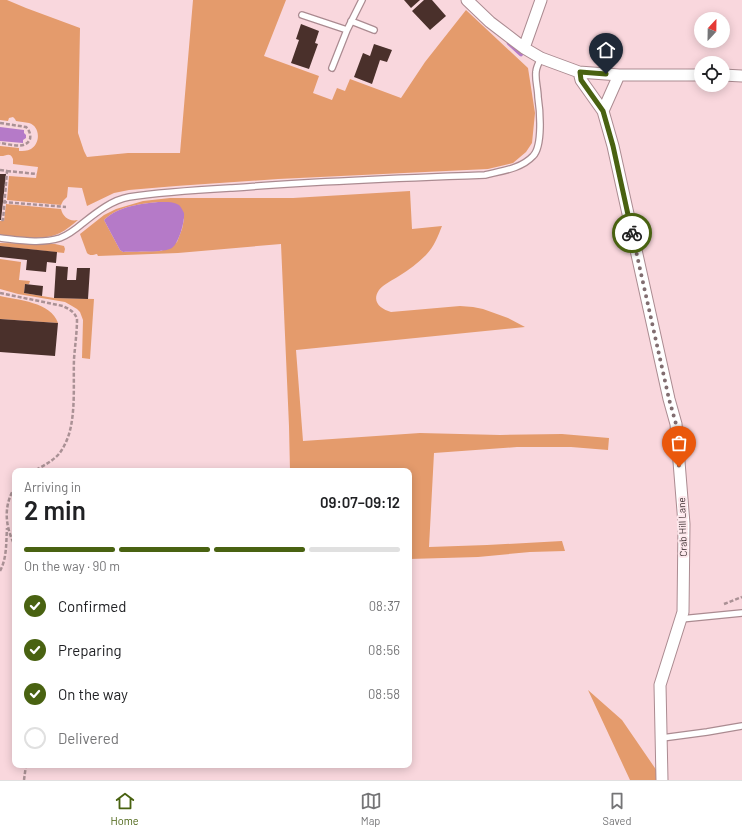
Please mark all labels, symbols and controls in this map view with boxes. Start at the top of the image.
north arrow [694,12,730,48]
map controls [694,12,730,92]
pin [589,33,623,74]
icon: home [595,39,617,61]
button: locate [694,56,730,92]
courier [612,213,652,253]
icon: bike [621,222,643,244]
pin [662,426,696,467]
icon: bag [668,432,690,454]
text: Arriving in [24,479,81,495]
text: 09:07–09:12 [320,493,400,511]
text: 2 min [24,494,86,525]
street label: Crab Hill Lane [675,497,689,557]
text: On the way · 90 m [24,558,120,574]
icon: check [24,595,46,617]
text: Confirmed [58,597,126,615]
text: 08:37 [369,598,400,614]
icon: check [24,639,46,661]
text: Preparing [58,641,122,659]
text: 08:56 [368,642,400,658]
icon: check [24,683,46,705]
text: On the way [58,685,128,703]
text: 08:58 [368,686,400,702]
text: Delivered [58,729,119,747]
tab: Home [111,790,139,827]
tab: Map [360,790,382,827]
tab: Saved [603,790,631,827]

